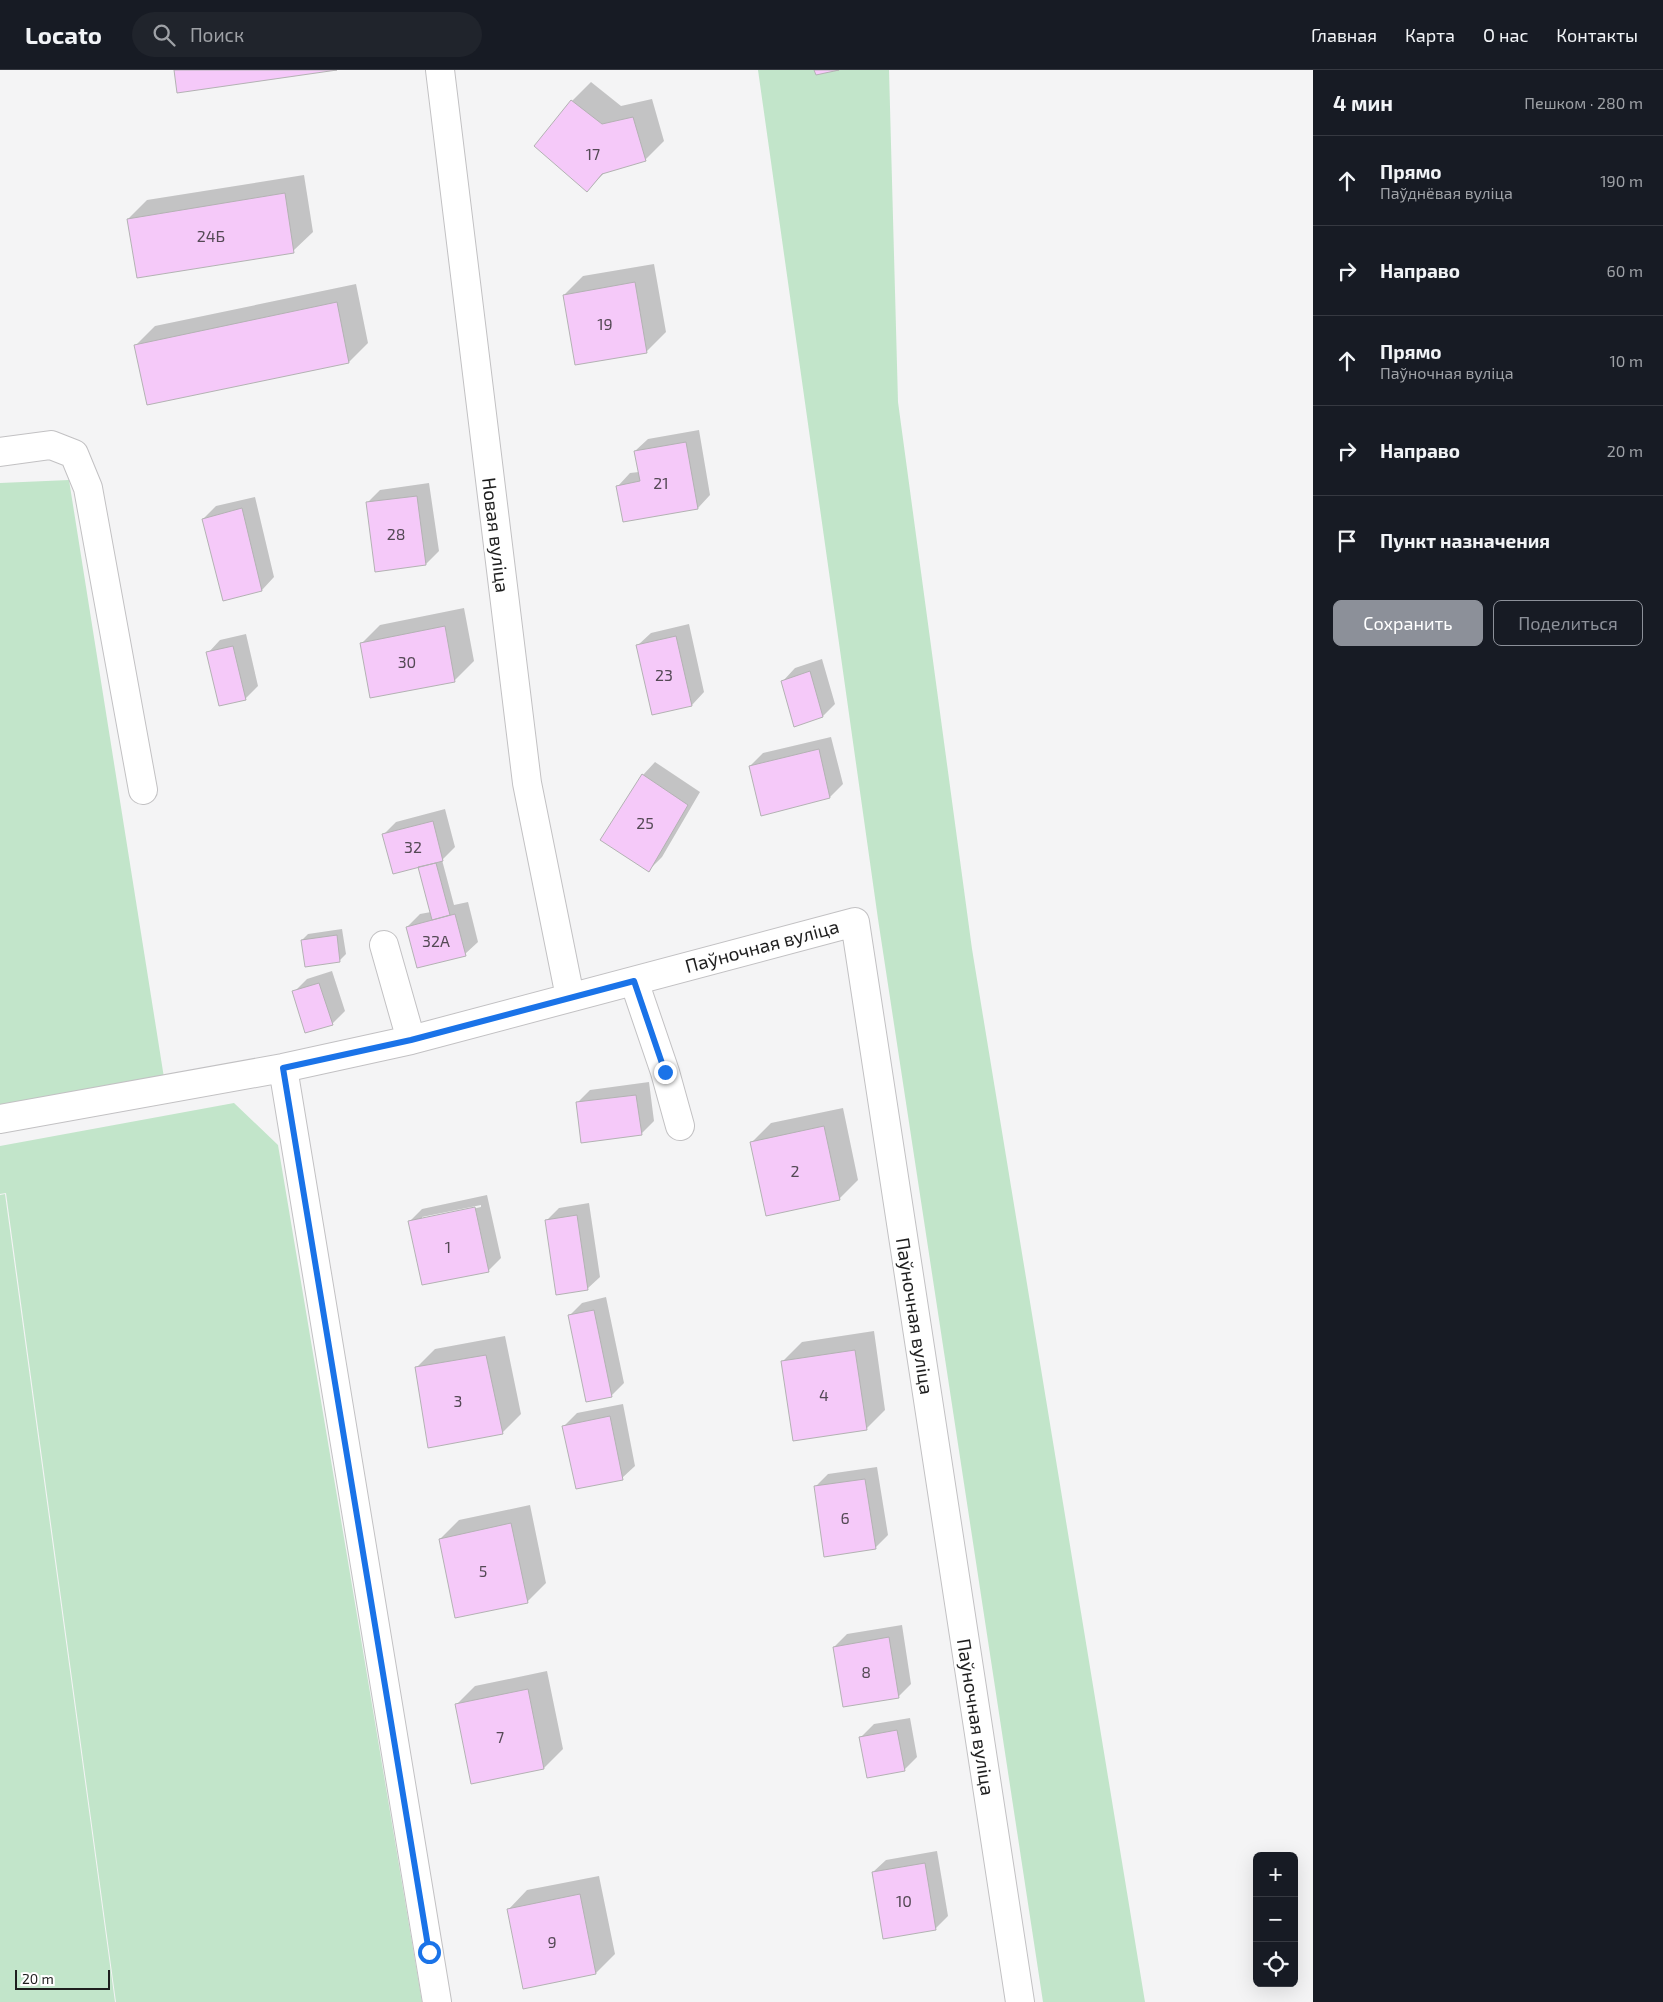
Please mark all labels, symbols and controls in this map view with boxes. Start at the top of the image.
search box [132,12,482,57]
text: Locato [25,20,102,49]
icon: search [150,21,178,49]
text: Поиск [190,23,244,46]
text: Главная [1311,24,1377,46]
text: Карта [1405,24,1455,46]
text: О нас [1483,24,1528,46]
text: Контакты [1556,24,1638,46]
text: 4 мин [1333,90,1393,115]
text: Пешком · 280 m [1524,93,1643,112]
house number: 17 [586,144,600,163]
text: Прямо [1380,160,1442,183]
icon: ahead [1333,167,1361,195]
text: 190 m [1600,171,1643,190]
text: Паўднёвая вуліца [1380,183,1513,202]
house number: 24Б [197,226,225,245]
icon: right [1333,257,1361,285]
text: Направо [1380,259,1460,282]
text: 60 m [1607,261,1643,280]
house number: 19 [597,314,613,333]
text: Прямо [1380,340,1442,363]
icon: ahead [1333,347,1361,375]
text: 10 m [1609,351,1643,370]
text: Паўночная вуліца [1380,363,1514,382]
icon: right [1333,437,1361,465]
text: Направо [1380,439,1460,462]
text: 20 m [1607,441,1643,460]
house number: 21 [653,473,669,492]
street label: Новая вуліца [477,476,515,594]
house number: 28 [387,524,405,543]
icon: arrive [1333,527,1361,555]
text: Пункт назначения [1380,529,1550,552]
button: Сохранить [1333,600,1483,646]
button: Поделиться [1493,600,1643,646]
house number: 30 [398,652,416,671]
house number: 23 [655,665,673,684]
house number: 25 [636,813,654,832]
house number: 32 [404,837,422,856]
street label: Паўночная вуліца [682,914,842,978]
house number: 32А [422,931,450,950]
route end [654,1061,677,1084]
house number: 2 [791,1161,800,1180]
street label: Паўночная вуліца [891,1236,939,1396]
house number: 1 [445,1237,451,1256]
house number: 4 [819,1385,829,1404]
house number: 3 [454,1391,462,1410]
house number: 6 [840,1508,850,1527]
house number: 5 [479,1561,487,1580]
street label: Паўночная вуліца [952,1637,1000,1797]
house number: 8 [861,1662,871,1681]
house number: 7 [496,1727,504,1746]
map controls [1253,1852,1298,1987]
button: + [1253,1852,1298,1897]
house number: 10 [896,1891,912,1910]
button: − [1253,1897,1298,1942]
house number: 9 [547,1932,557,1951]
route start [418,1941,441,1964]
button: locate [1253,1942,1298,1987]
scale bar [15,1967,110,1990]
text: 20 m [22,1970,54,1987]

